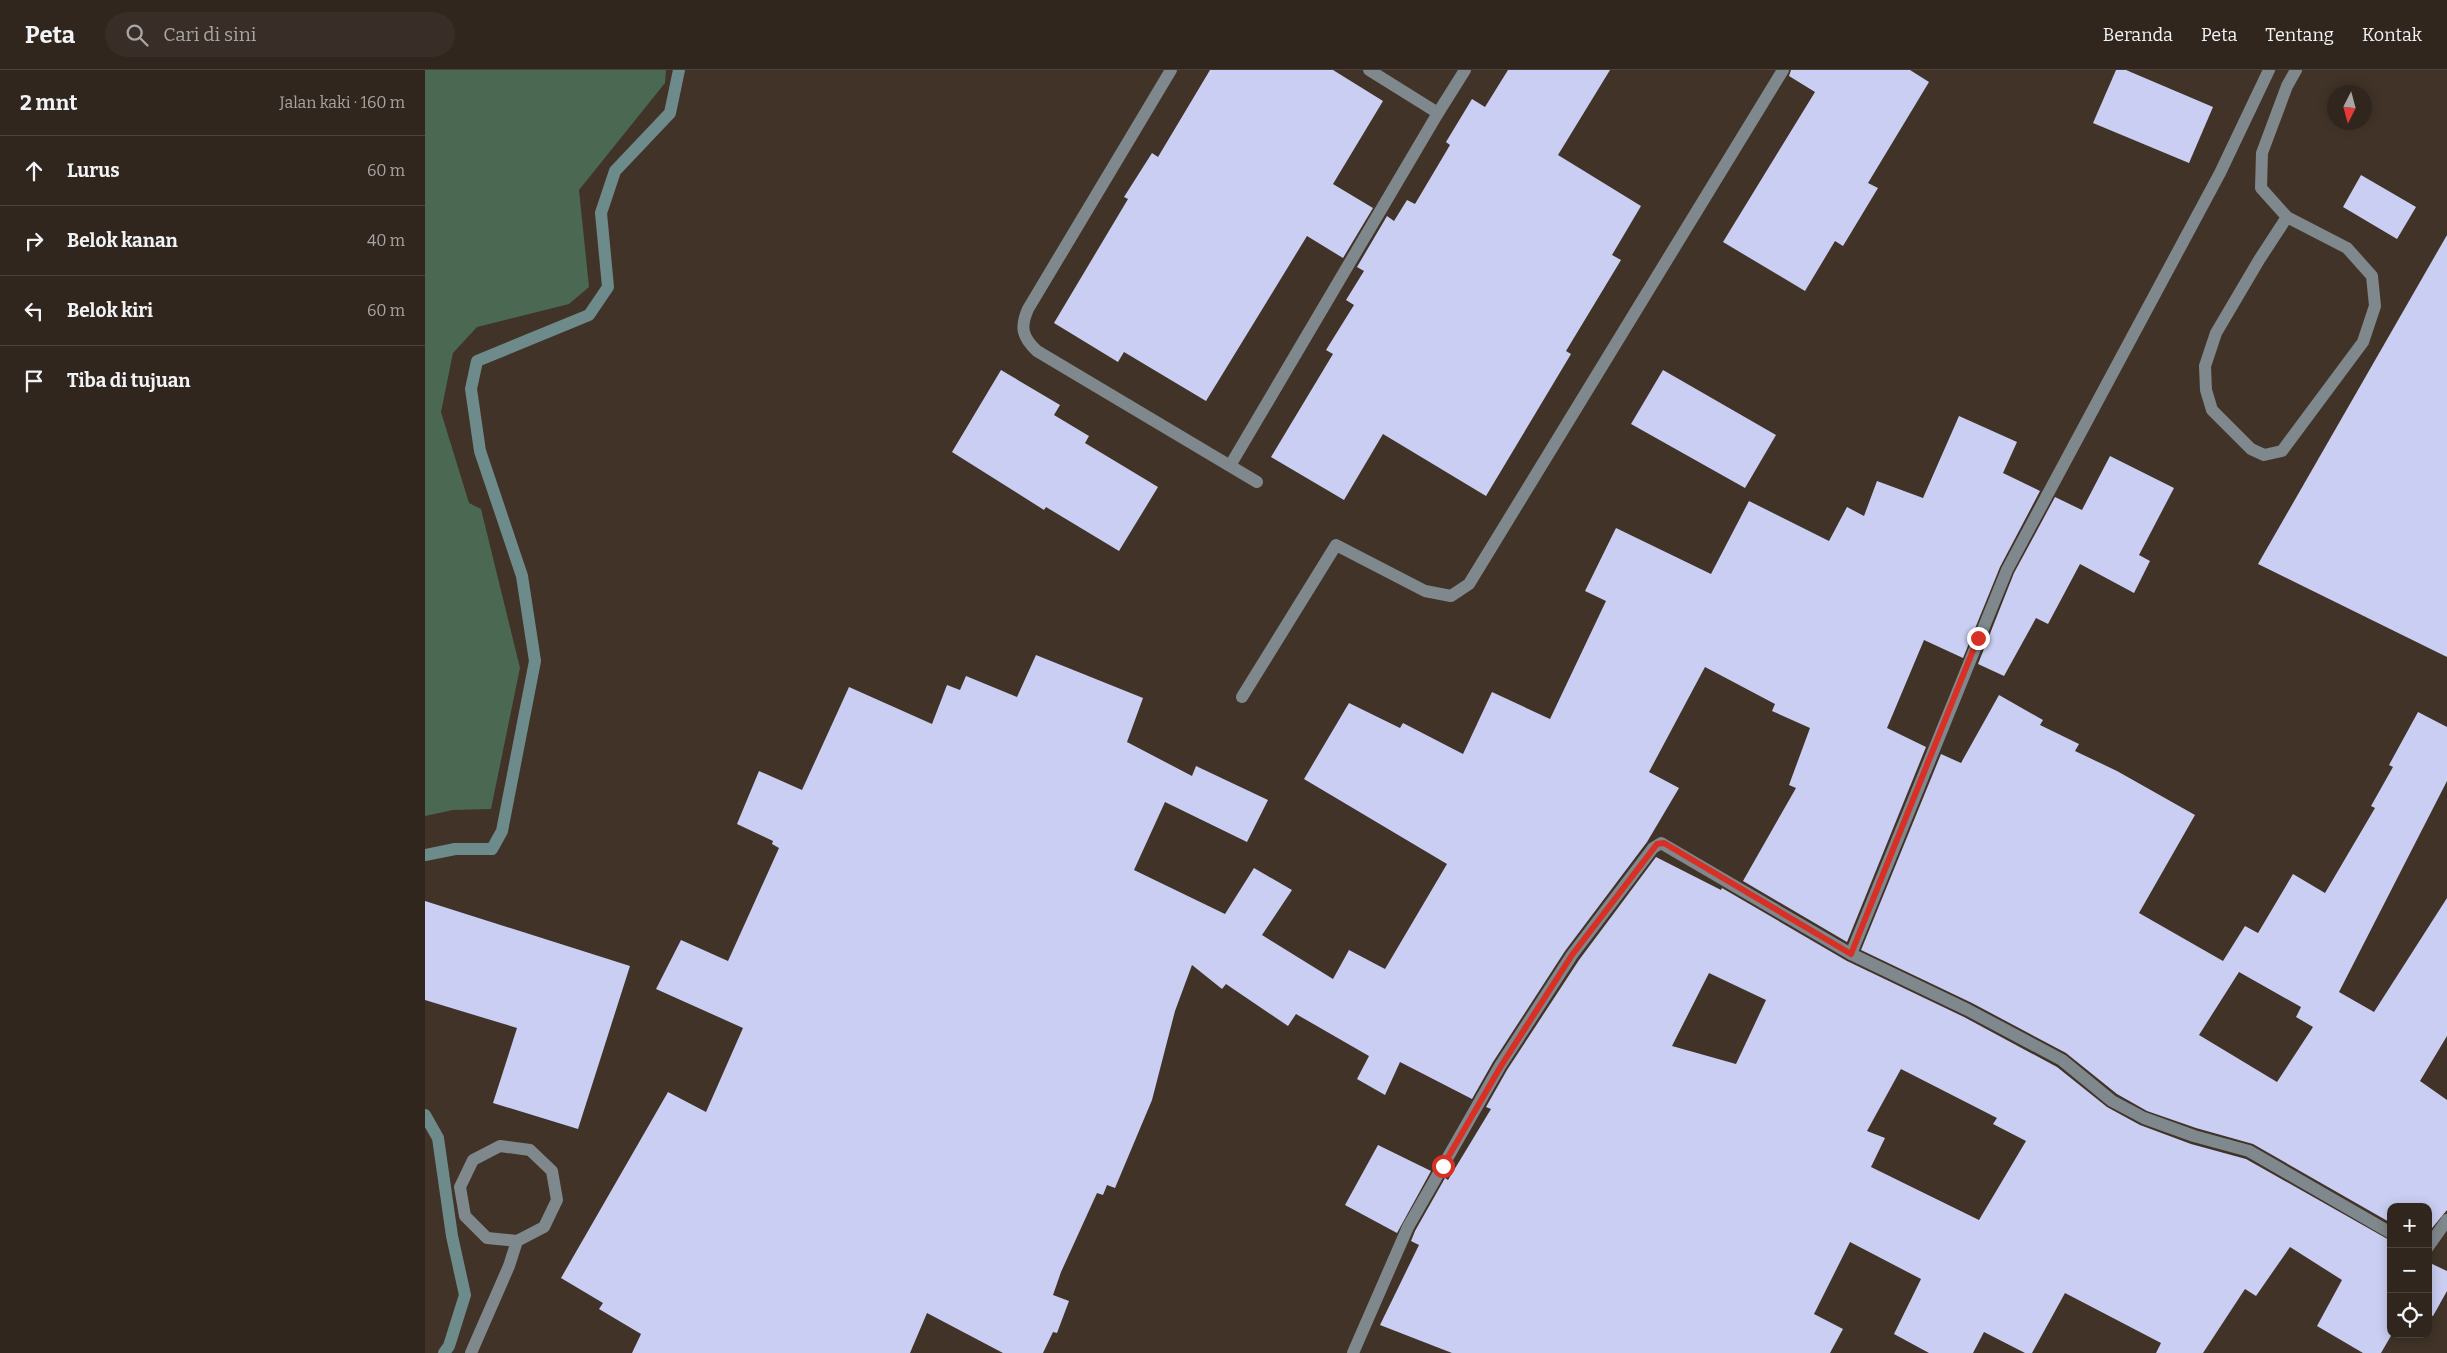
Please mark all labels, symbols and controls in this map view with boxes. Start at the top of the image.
search box [105,12,455,57]
text: Peta [25,21,75,49]
icon: search [123,21,151,49]
text: Cari di sini [163,23,256,46]
text: Beranda [2103,24,2173,46]
text: Peta [2201,24,2237,46]
text: Tentang [2265,24,2334,46]
text: Kontak [2362,24,2422,46]
north arrow [2327,85,2372,130]
text: 2 mnt [20,90,77,116]
text: Jalan kaki · 160 m [279,93,405,112]
icon: ahead [20,157,48,185]
text: Lurus [67,159,120,182]
text: 60 m [367,161,405,180]
icon: right [20,227,48,255]
text: Belok kanan [67,229,178,252]
text: 40 m [367,231,405,250]
icon: left [20,297,48,325]
text: Belok kiri [67,299,153,322]
text: 60 m [367,301,405,320]
icon: arrive [20,367,48,395]
text: Tiba di tujuan [67,369,191,392]
route end [1967,627,1990,650]
route start [1432,1155,1455,1178]
map controls [2387,1203,2432,1338]
button: + [2387,1203,2432,1248]
button: − [2387,1248,2432,1293]
button: locate [2387,1293,2432,1338]

